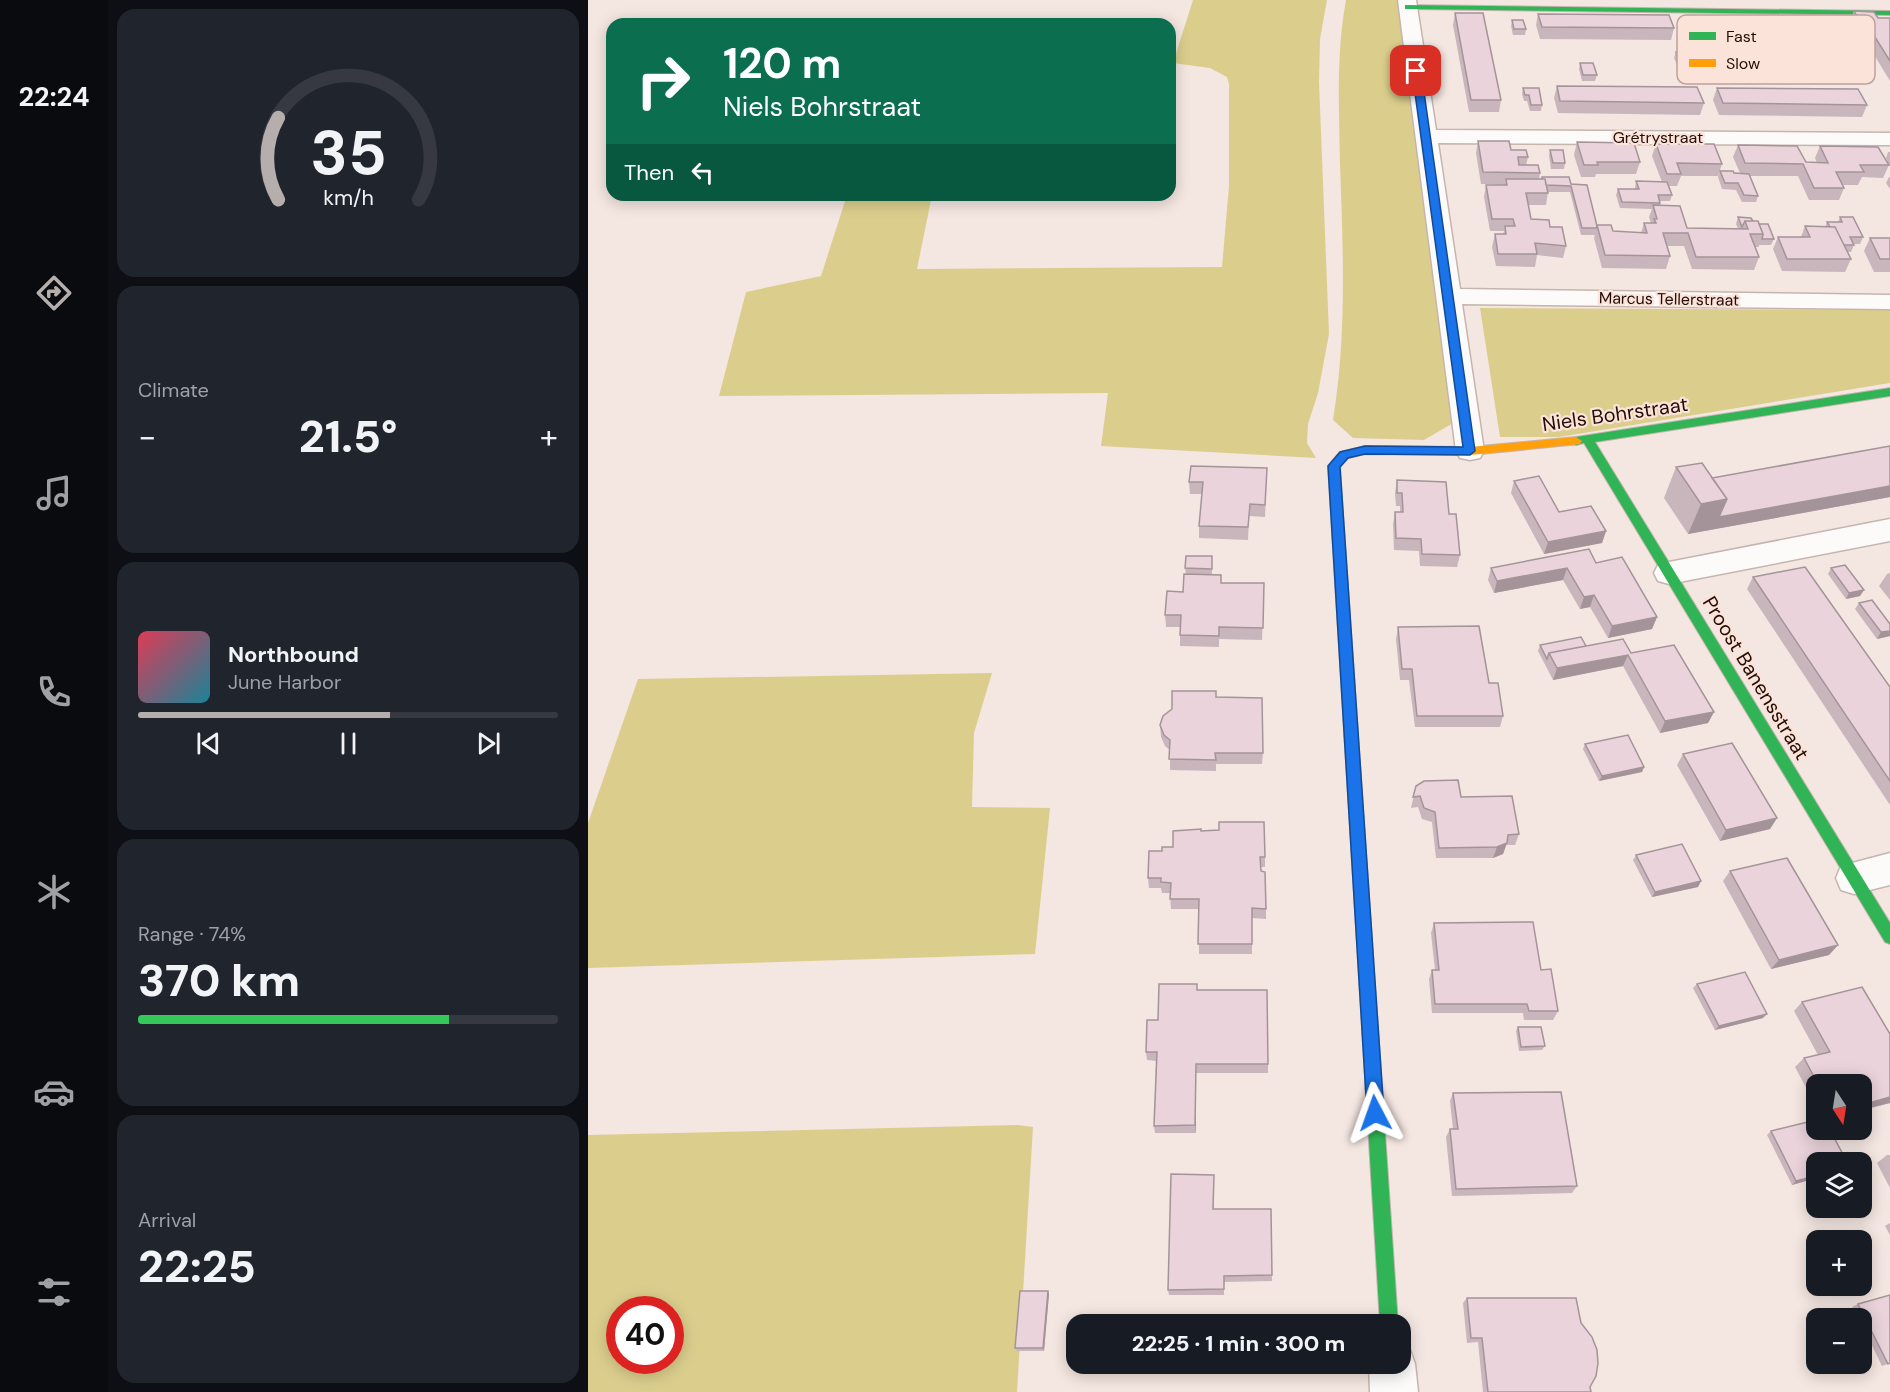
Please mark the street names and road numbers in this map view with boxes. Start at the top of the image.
street label: Grétrystraat [1613,127,1703,148]
street label: Marcus Tellerstraat [1599,287,1739,311]
street label: Niels Bohrstraat [1541,391,1690,437]
street label: Proost Banensstraat [1697,591,1815,765]

